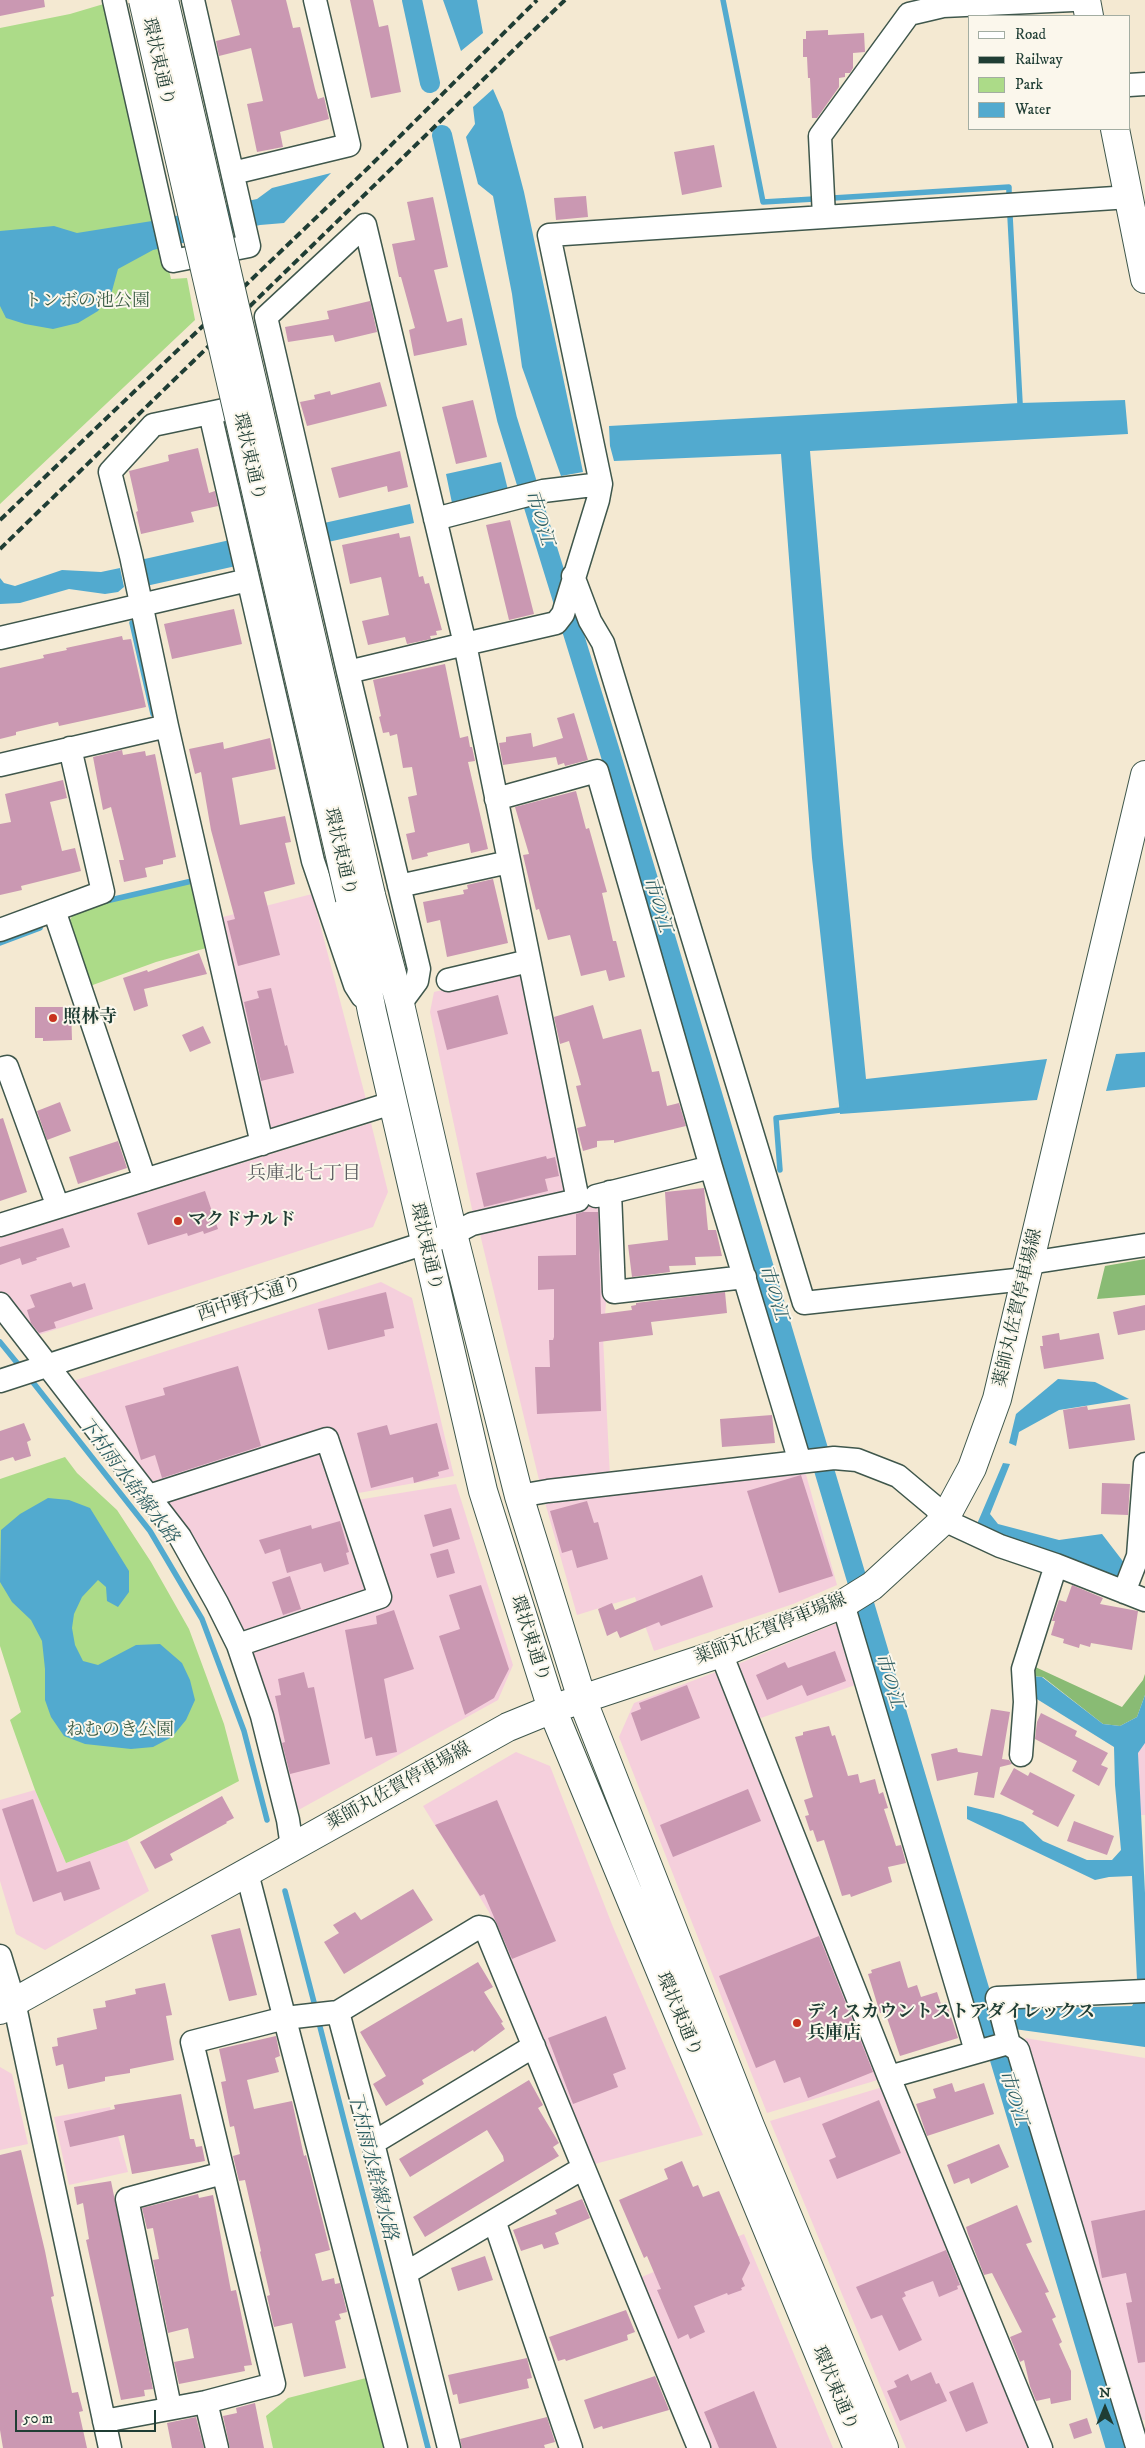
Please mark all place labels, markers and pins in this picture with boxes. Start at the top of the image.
place label: 照林寺 [63,1007,117,1029]
marker: 照林寺 [47,1012,59,1024]
place label: マクドナルド [188,1210,296,1232]
marker: マクドナルド [172,1215,184,1227]
place label: ディスカウントストアダイレックス 兵庫店 [807,2002,1095,2045]
marker: ディスカウントストアダイレックス 兵庫店 [791,2017,803,2029]

